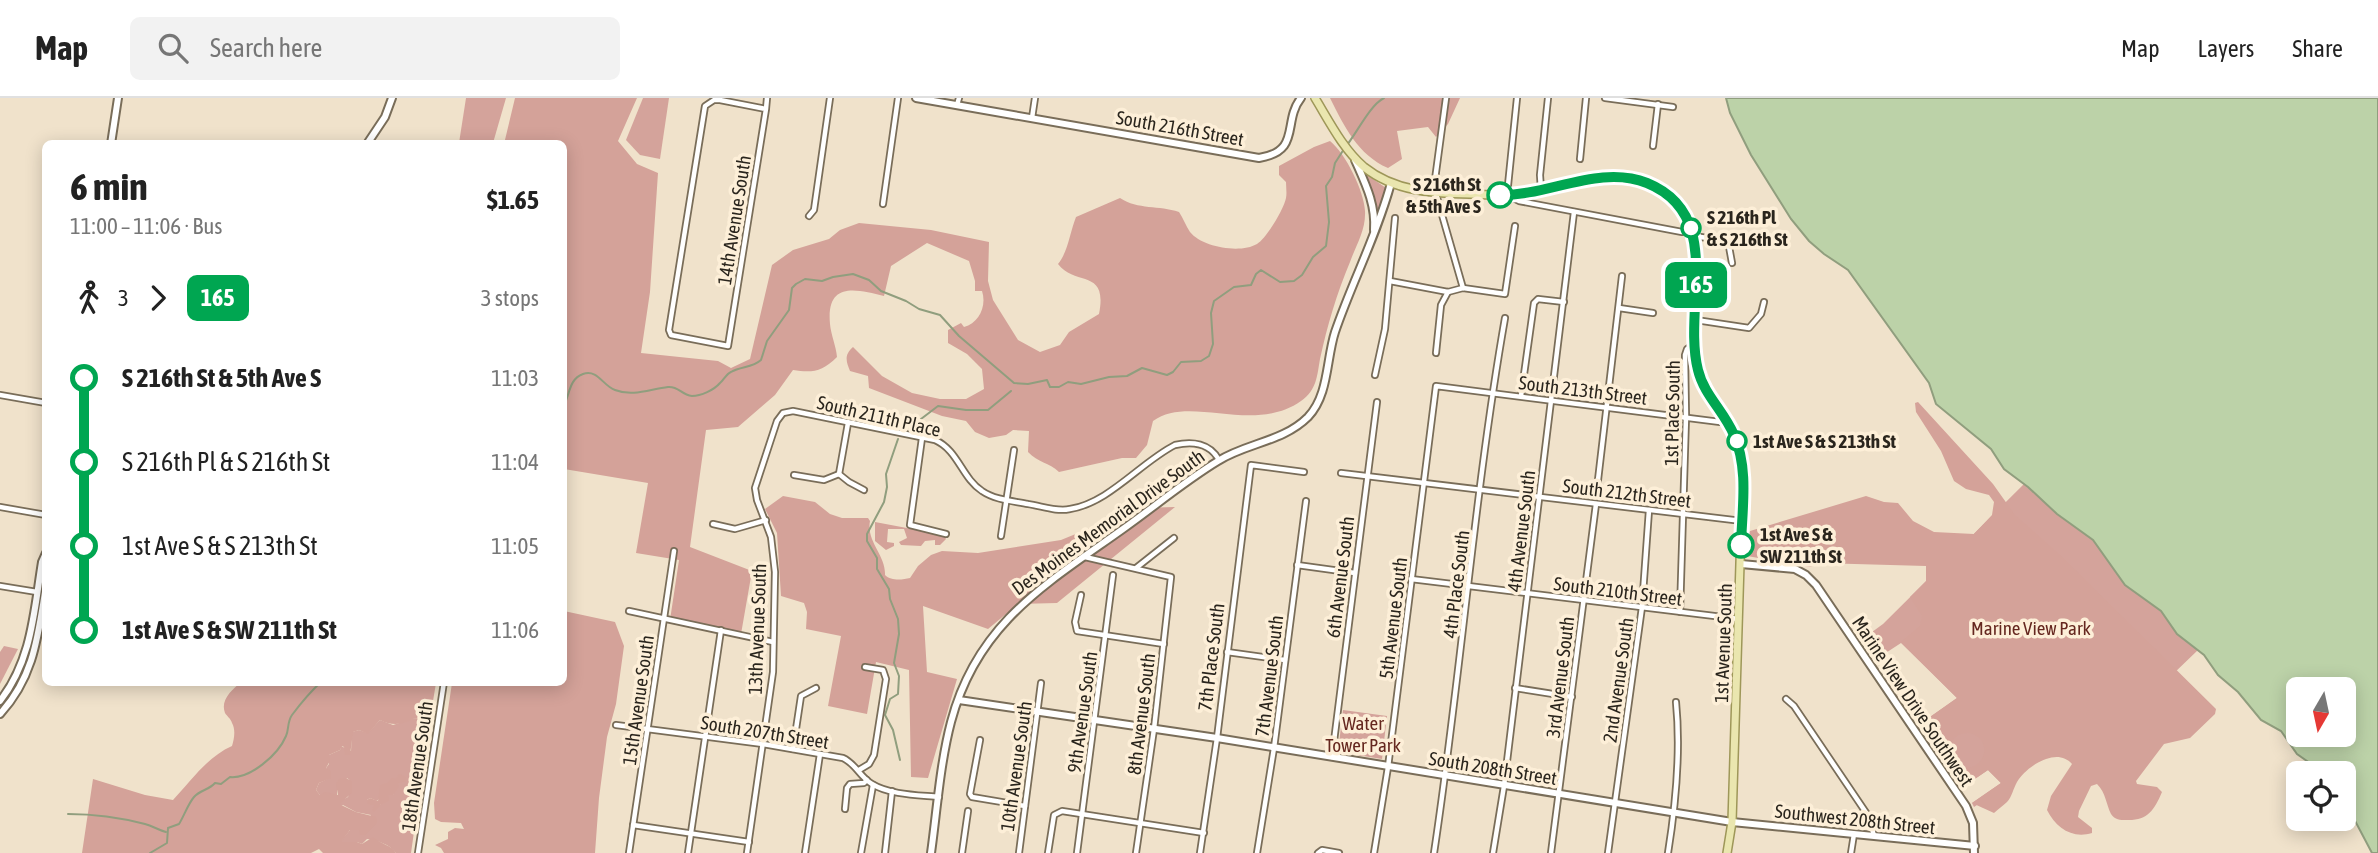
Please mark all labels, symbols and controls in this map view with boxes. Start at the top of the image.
search box [130,17,620,80]
text: Map [35,29,88,67]
icon: search [154,29,192,67]
text: Search here [210,33,322,63]
text: Map [2121,35,2160,62]
text: Layers [2198,35,2254,62]
text: Share [2292,35,2343,62]
street label: South 216th Street [1114,106,1246,150]
street label: 14th Avenue South [713,154,755,286]
text: 6 min [70,165,148,208]
place label: S 216th St & 5th Ave S [1406,173,1482,217]
marker: S 216th St & 5th Ave S [1487,182,1513,208]
text: $1.65 [487,185,539,215]
place label: S 216th Pl & S 216th St [1707,206,1788,250]
text: 11:00 – 11:06 · Bus [70,213,222,239]
marker: S 216th Pl & S 216th St [1681,218,1701,238]
line badge: 165 [1656,262,1736,308]
text: 165 [1679,271,1713,298]
icon: walk [70,279,108,317]
icon: forward [139,279,177,317]
text: 165 [201,284,235,311]
text: 3 [118,285,129,311]
text: 3 stops [481,285,539,311]
street label: 1st Place South [1660,360,1684,466]
text: S 216th St & 5th Ave S [122,363,321,393]
text: 11:03 [491,365,539,391]
street label: South 213th Street [1518,371,1648,409]
street label: South 211th Place [815,391,943,441]
place label: 1st Ave S & S 213th St [1753,430,1897,452]
marker: 1st Ave S & S 213th St [1727,431,1747,451]
street label: Des Moines Memorial Drive South [1008,445,1208,599]
text: S 216th Pl & S 216th St [122,447,330,477]
text: 11:04 [491,449,539,475]
street label: 4th Avenue South [1503,469,1539,593]
street label: South 212th Street [1562,474,1692,512]
street label: 6th Avenue South [1322,515,1358,639]
place label: 1st Ave S & SW 211th St [1760,523,1842,567]
street label: 4th Place South [1438,529,1474,639]
text: 1st Ave S & S 213th St [122,531,318,561]
marker: 1st Ave S & SW 211th St [1728,532,1754,558]
text: 11:05 [491,533,539,559]
street label: 5th Avenue South [1375,556,1411,680]
street label: 13th Avenue South [744,563,770,695]
street label: South 210th Street [1553,572,1683,610]
street label: 1st Avenue South [1710,583,1736,703]
street label: 7th Place South [1193,602,1229,712]
street label: Marine View Drive Southwest [1848,612,1978,790]
street label: 7th Avenue South [1251,614,1287,738]
text: 1st Ave S & SW 211th St [122,615,337,645]
street label: 3rd Avenue South [1542,615,1578,739]
street label: 2nd Avenue South [1598,616,1638,744]
text: 11:06 [491,617,539,643]
park label: Marine View Park [1971,617,2092,639]
street label: 15th Avenue South [618,634,658,766]
street label: 9th Avenue South [1063,650,1101,774]
street label: 8th Avenue South [1123,652,1159,776]
north arrow [2286,677,2356,747]
map controls [2286,677,2356,831]
street label: 18th Avenue South [397,700,437,832]
street label: 10th Avenue South [996,700,1036,832]
street label: South 207th Street [699,711,831,753]
park label: Water Tower Park [1325,712,1401,756]
street label: South 208th Street [1427,747,1559,789]
button: locate [2286,761,2356,831]
street label: Southwest 208th Street [1774,800,1936,838]

